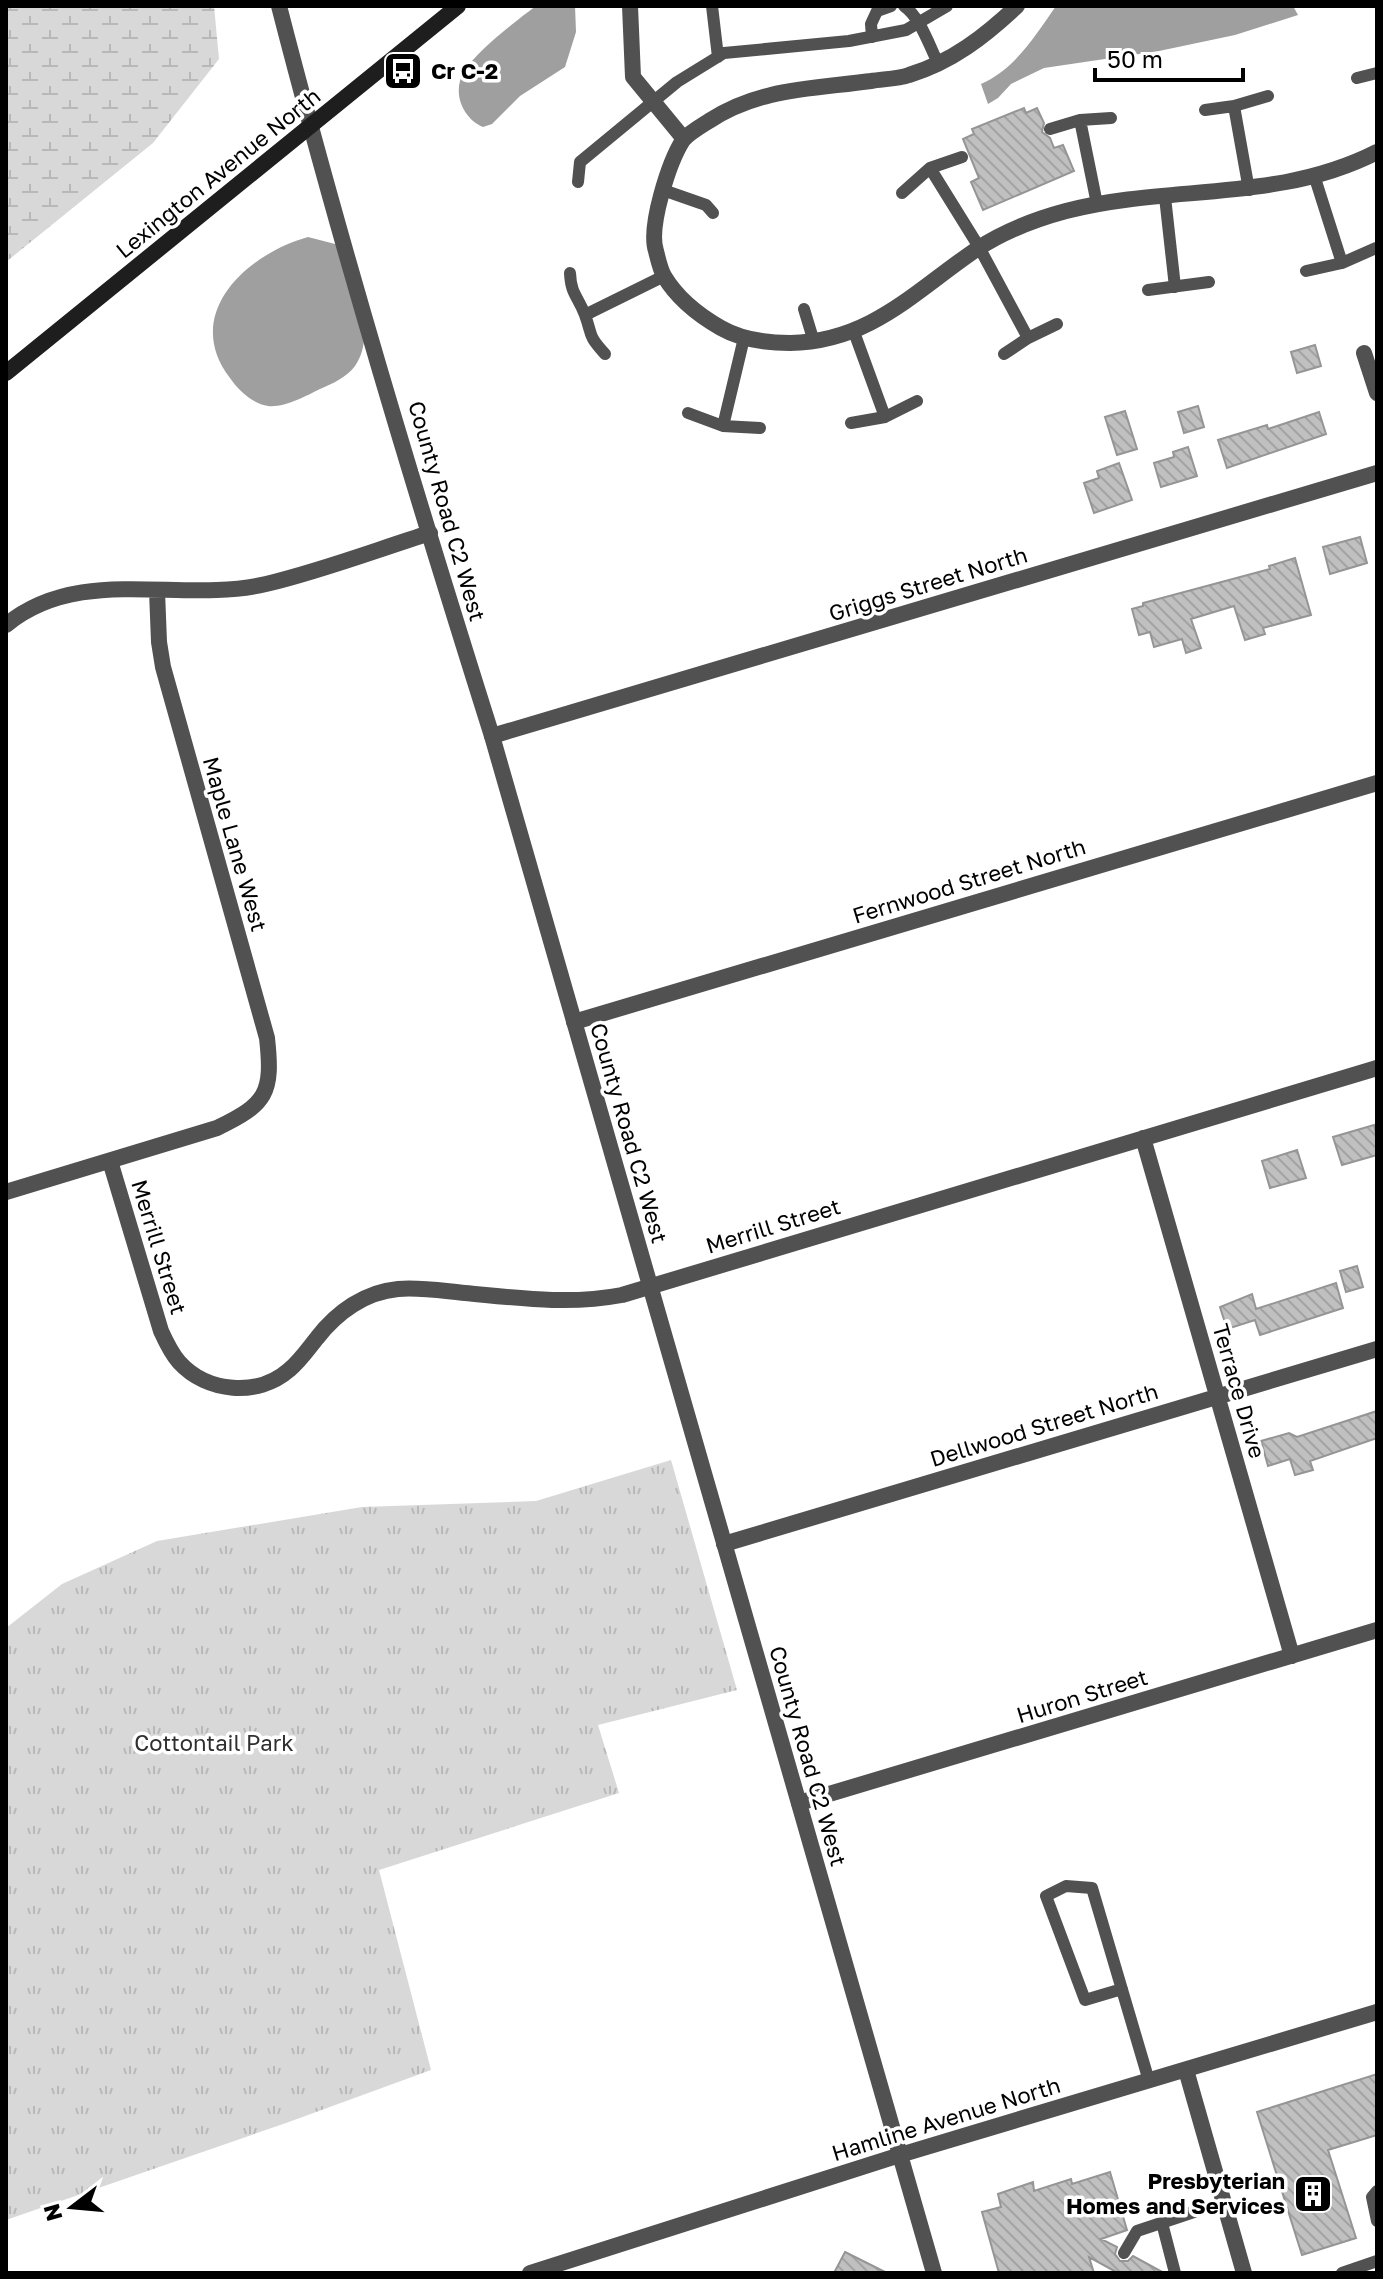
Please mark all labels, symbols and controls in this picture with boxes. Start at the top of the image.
scale bar [1095,32,1243,82]
text: 50 m [1107,44,1163,73]
bus stop icon: Cr C-2 [382,50,424,92]
place label: Cr C-2 [431,57,498,84]
street label: Lexington Avenue North [110,82,325,263]
street label: County Road C2 West [403,398,492,624]
street label: Griggs Street North [825,540,1030,627]
street label: Maple Lane West [198,753,273,934]
street label: Fernwood Street North [849,832,1089,929]
street label: County Road C2 West [585,1020,674,1246]
street label: Merrill Street [126,1176,193,1317]
street label: Merrill Street [702,1192,843,1259]
street label: Terrace Drive [1207,1321,1272,1461]
street label: Dellwood Street North [927,1377,1161,1472]
street label: County Road C2 West [764,1643,853,1869]
street label: Huron Street [1013,1663,1151,1728]
park label: Cottontail Park [134,1729,294,1756]
street label: Hamline Avenue North [828,2071,1063,2166]
north arrow [32,2167,112,2247]
place label: Presbyterian Homes and Services [1066,2167,1285,2219]
building icon: Presbyterian Homes and Services [1292,2173,1334,2215]
text: N [37,2201,68,2224]

